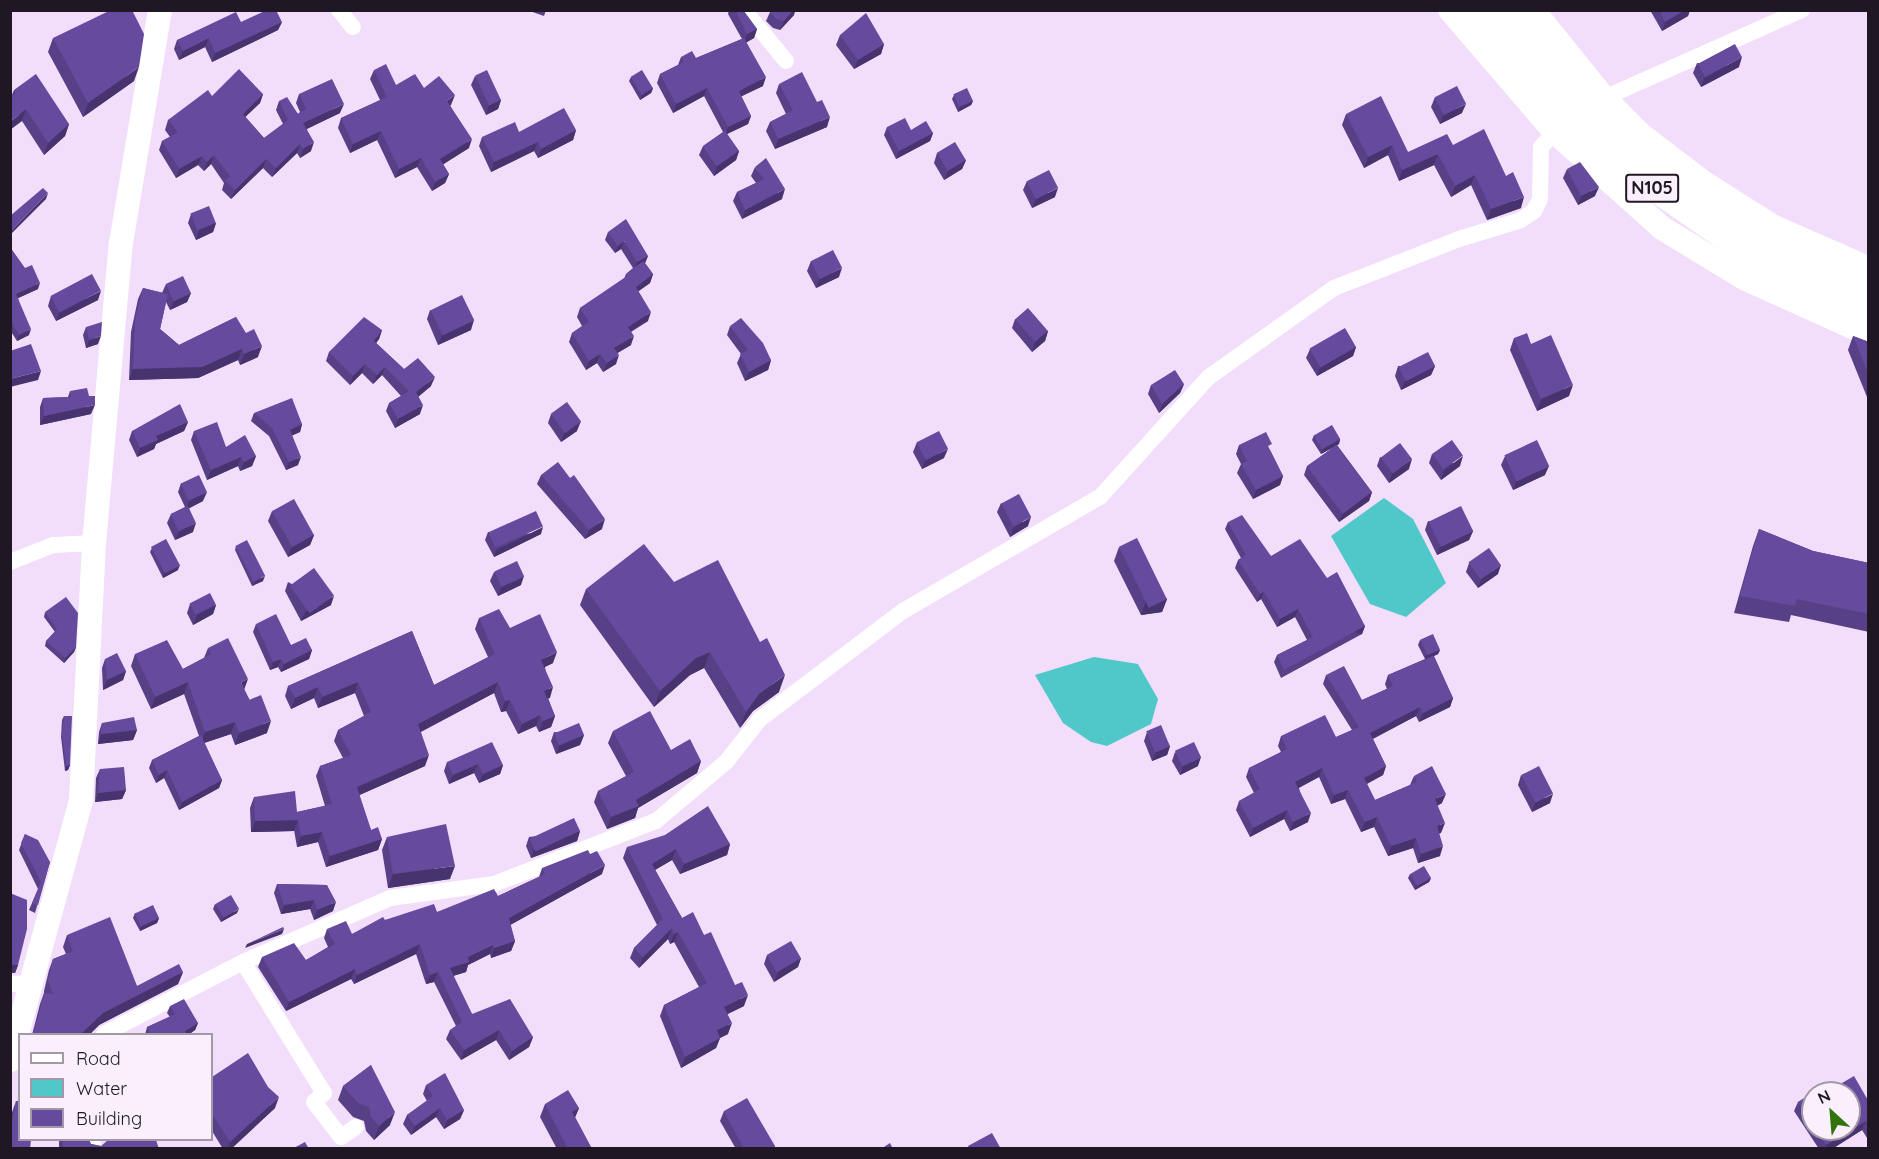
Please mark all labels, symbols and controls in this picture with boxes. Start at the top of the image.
road number: N105 [1625,173,1679,203]
legend [18,1033,213,1141]
text: Road [76,1047,121,1070]
text: Water [76,1077,127,1100]
north arrow [1801,1081,1861,1141]
text: N [1814,1085,1834,1108]
text: Building [76,1107,142,1130]

